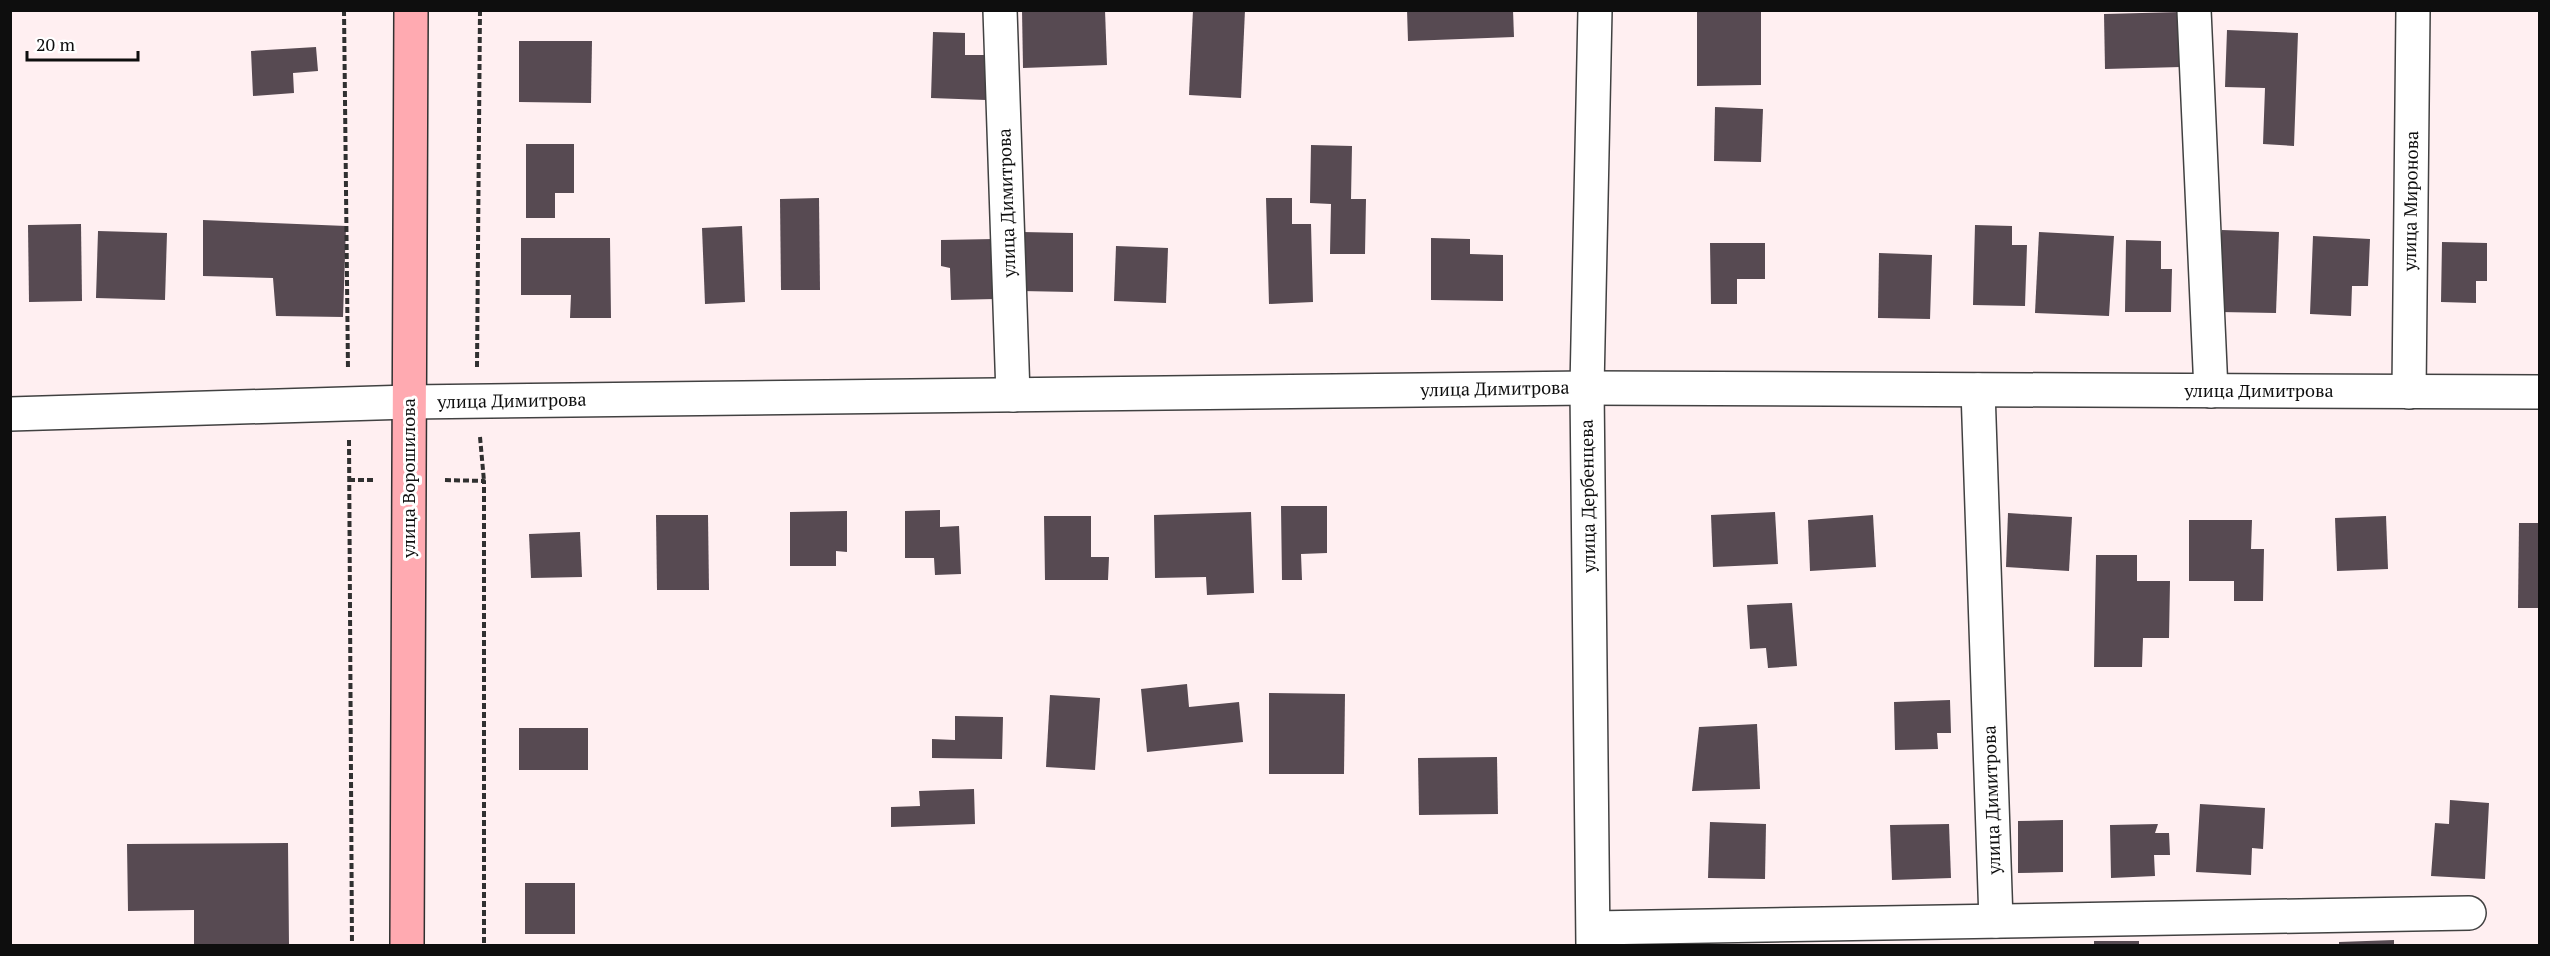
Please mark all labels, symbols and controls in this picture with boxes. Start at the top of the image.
scale bar [27,24,138,62]
text: 20 m [36,32,76,56]
street label: улица Димитрова [991,128,1021,279]
street label: улица Миронова [2397,131,2423,272]
street label: улица Димитрова [1419,375,1570,401]
street label: улица Димитрова [2183,378,2334,402]
street label: улица Димитрова [436,387,587,413]
street label: улица Ворошилова [396,398,420,559]
street label: улица Дербенцева [1574,419,1600,574]
street label: улица Димитрова [1976,725,2006,876]

